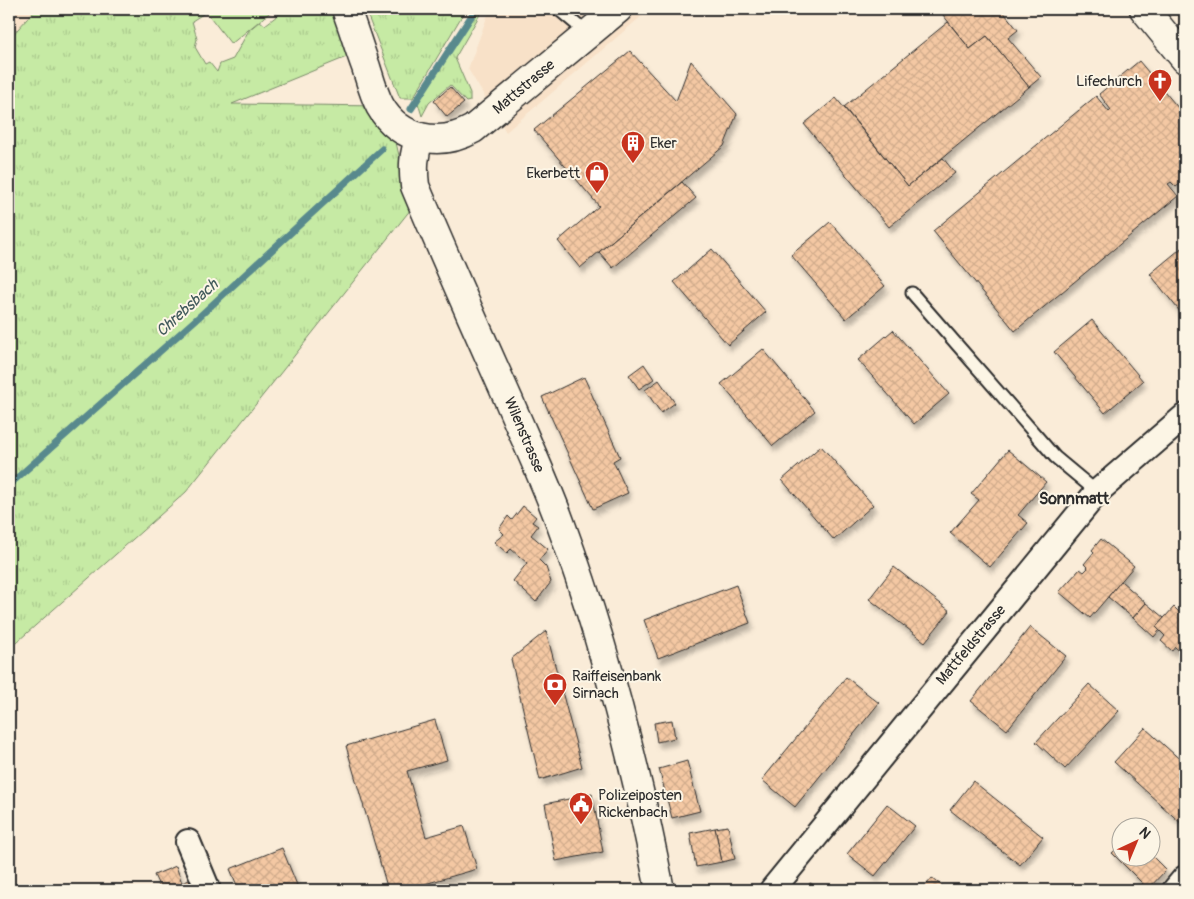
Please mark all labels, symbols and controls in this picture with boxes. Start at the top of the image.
street label: Mattstrasse [489,55,559,118]
church icon: Lifechurch [1147,68,1173,102]
place label: Lifechurch [1076,72,1142,91]
building icon: Eker [620,130,646,164]
place label: Eker [650,134,677,153]
shop icon: Ekerbett [584,160,610,194]
place label: Ekerbett [526,164,581,183]
water label: Chrebsbach [152,274,223,341]
street label: Wilenstrasse [500,394,549,476]
district label: Sonnmatt [1039,489,1110,509]
street label: Mattfeldstrasse [932,601,1010,689]
place label: Raiffeisenbank Sirnach [572,667,662,703]
bank icon: Raiffeisenbank Sirnach [542,672,568,706]
place label: Polizeiposten Rickenbach [598,786,682,822]
public building icon: Polizeiposten Rickenbach [568,791,594,825]
north arrow [1112,816,1162,866]
text: N [1135,824,1154,842]

